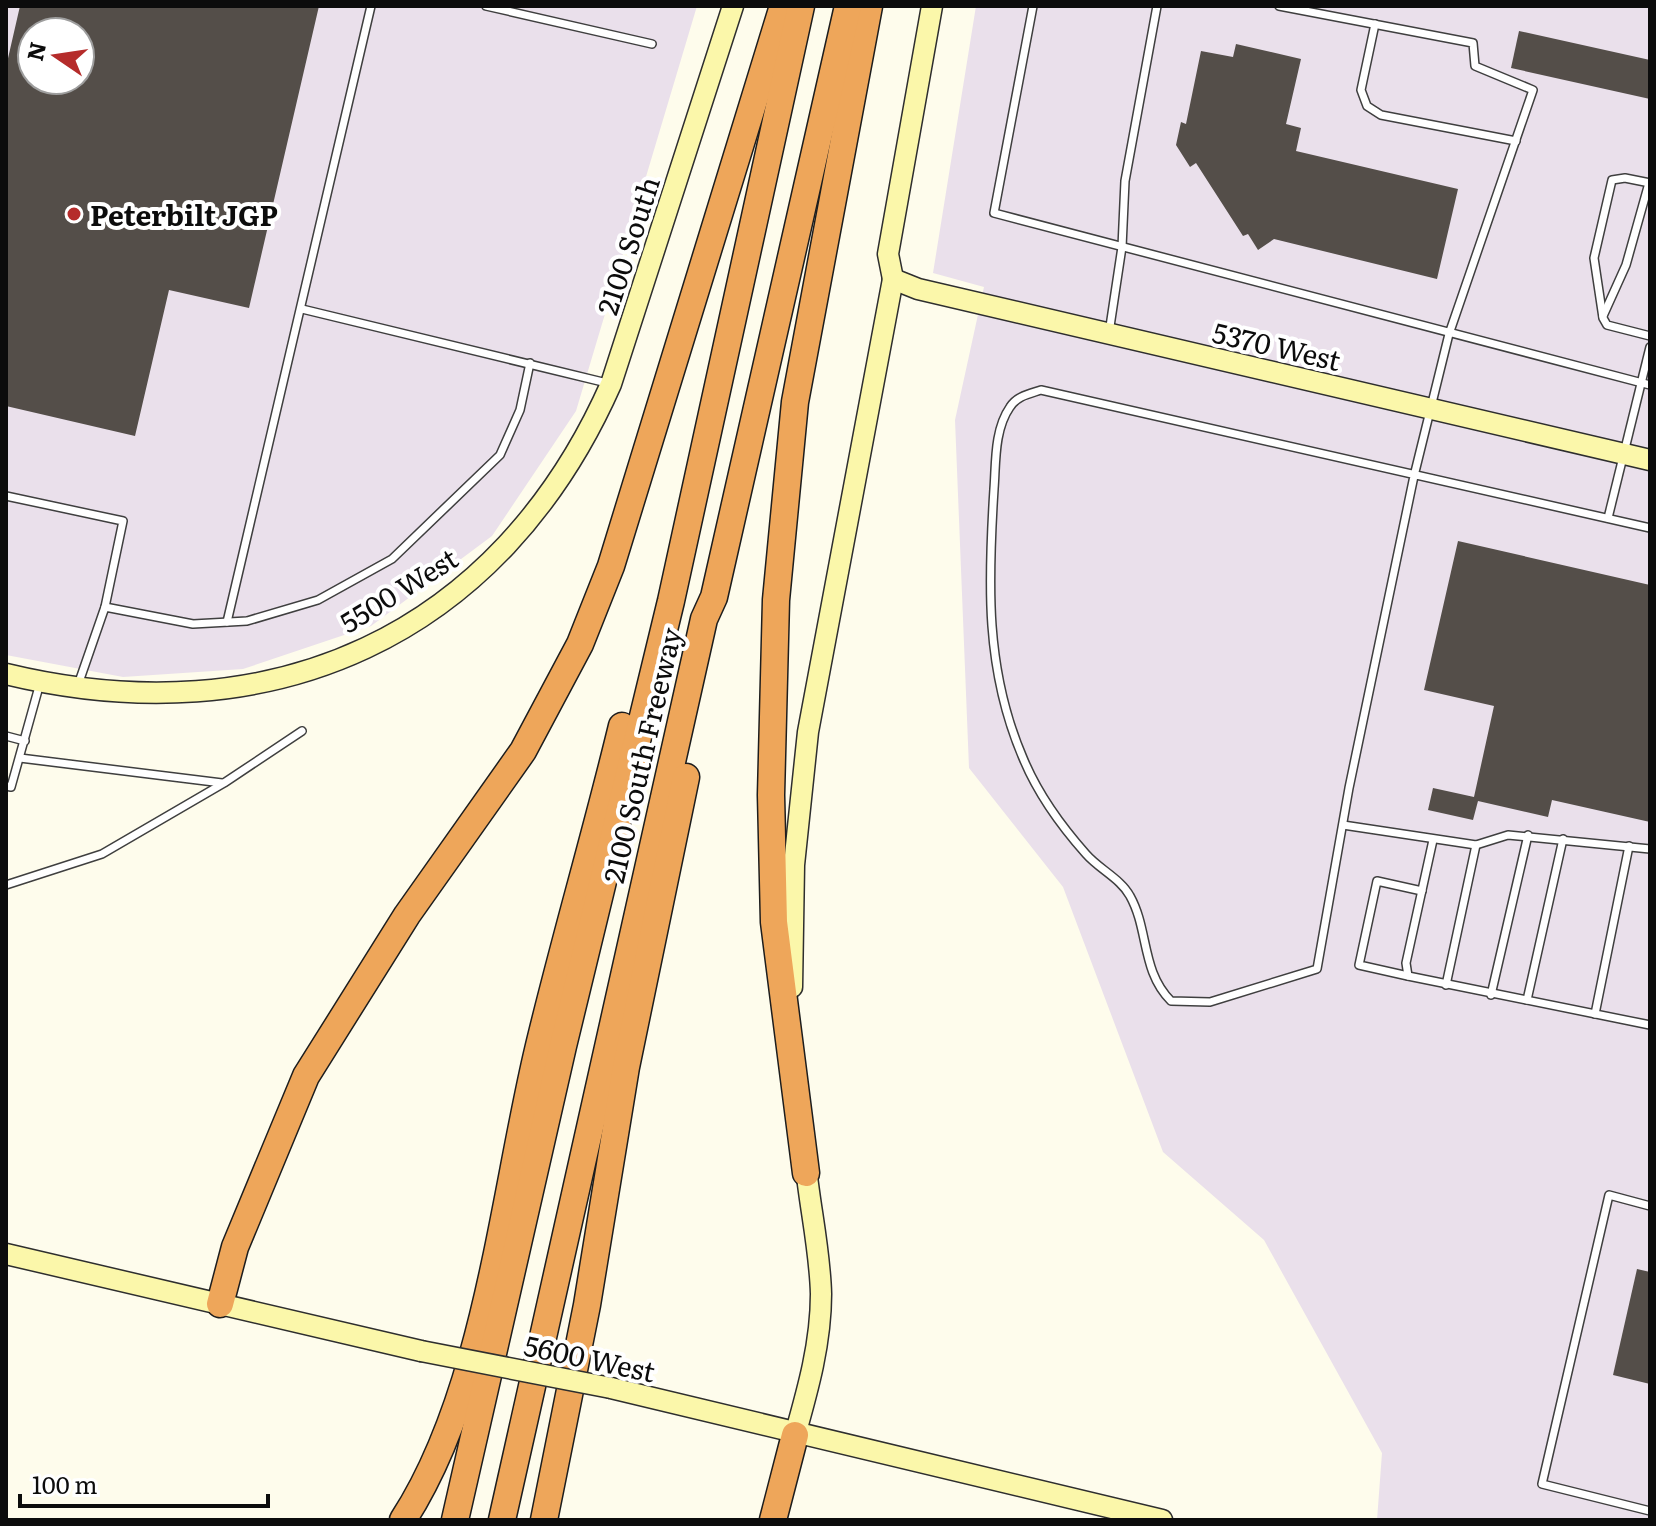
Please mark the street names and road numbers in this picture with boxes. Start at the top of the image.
street label: 2100 South [585,170,669,320]
street label: 5370 West [1209,310,1346,380]
street label: 5500 West [331,536,466,642]
street label: 2100 South Freeway [591,622,691,887]
street label: 5600 West [521,1323,660,1392]

